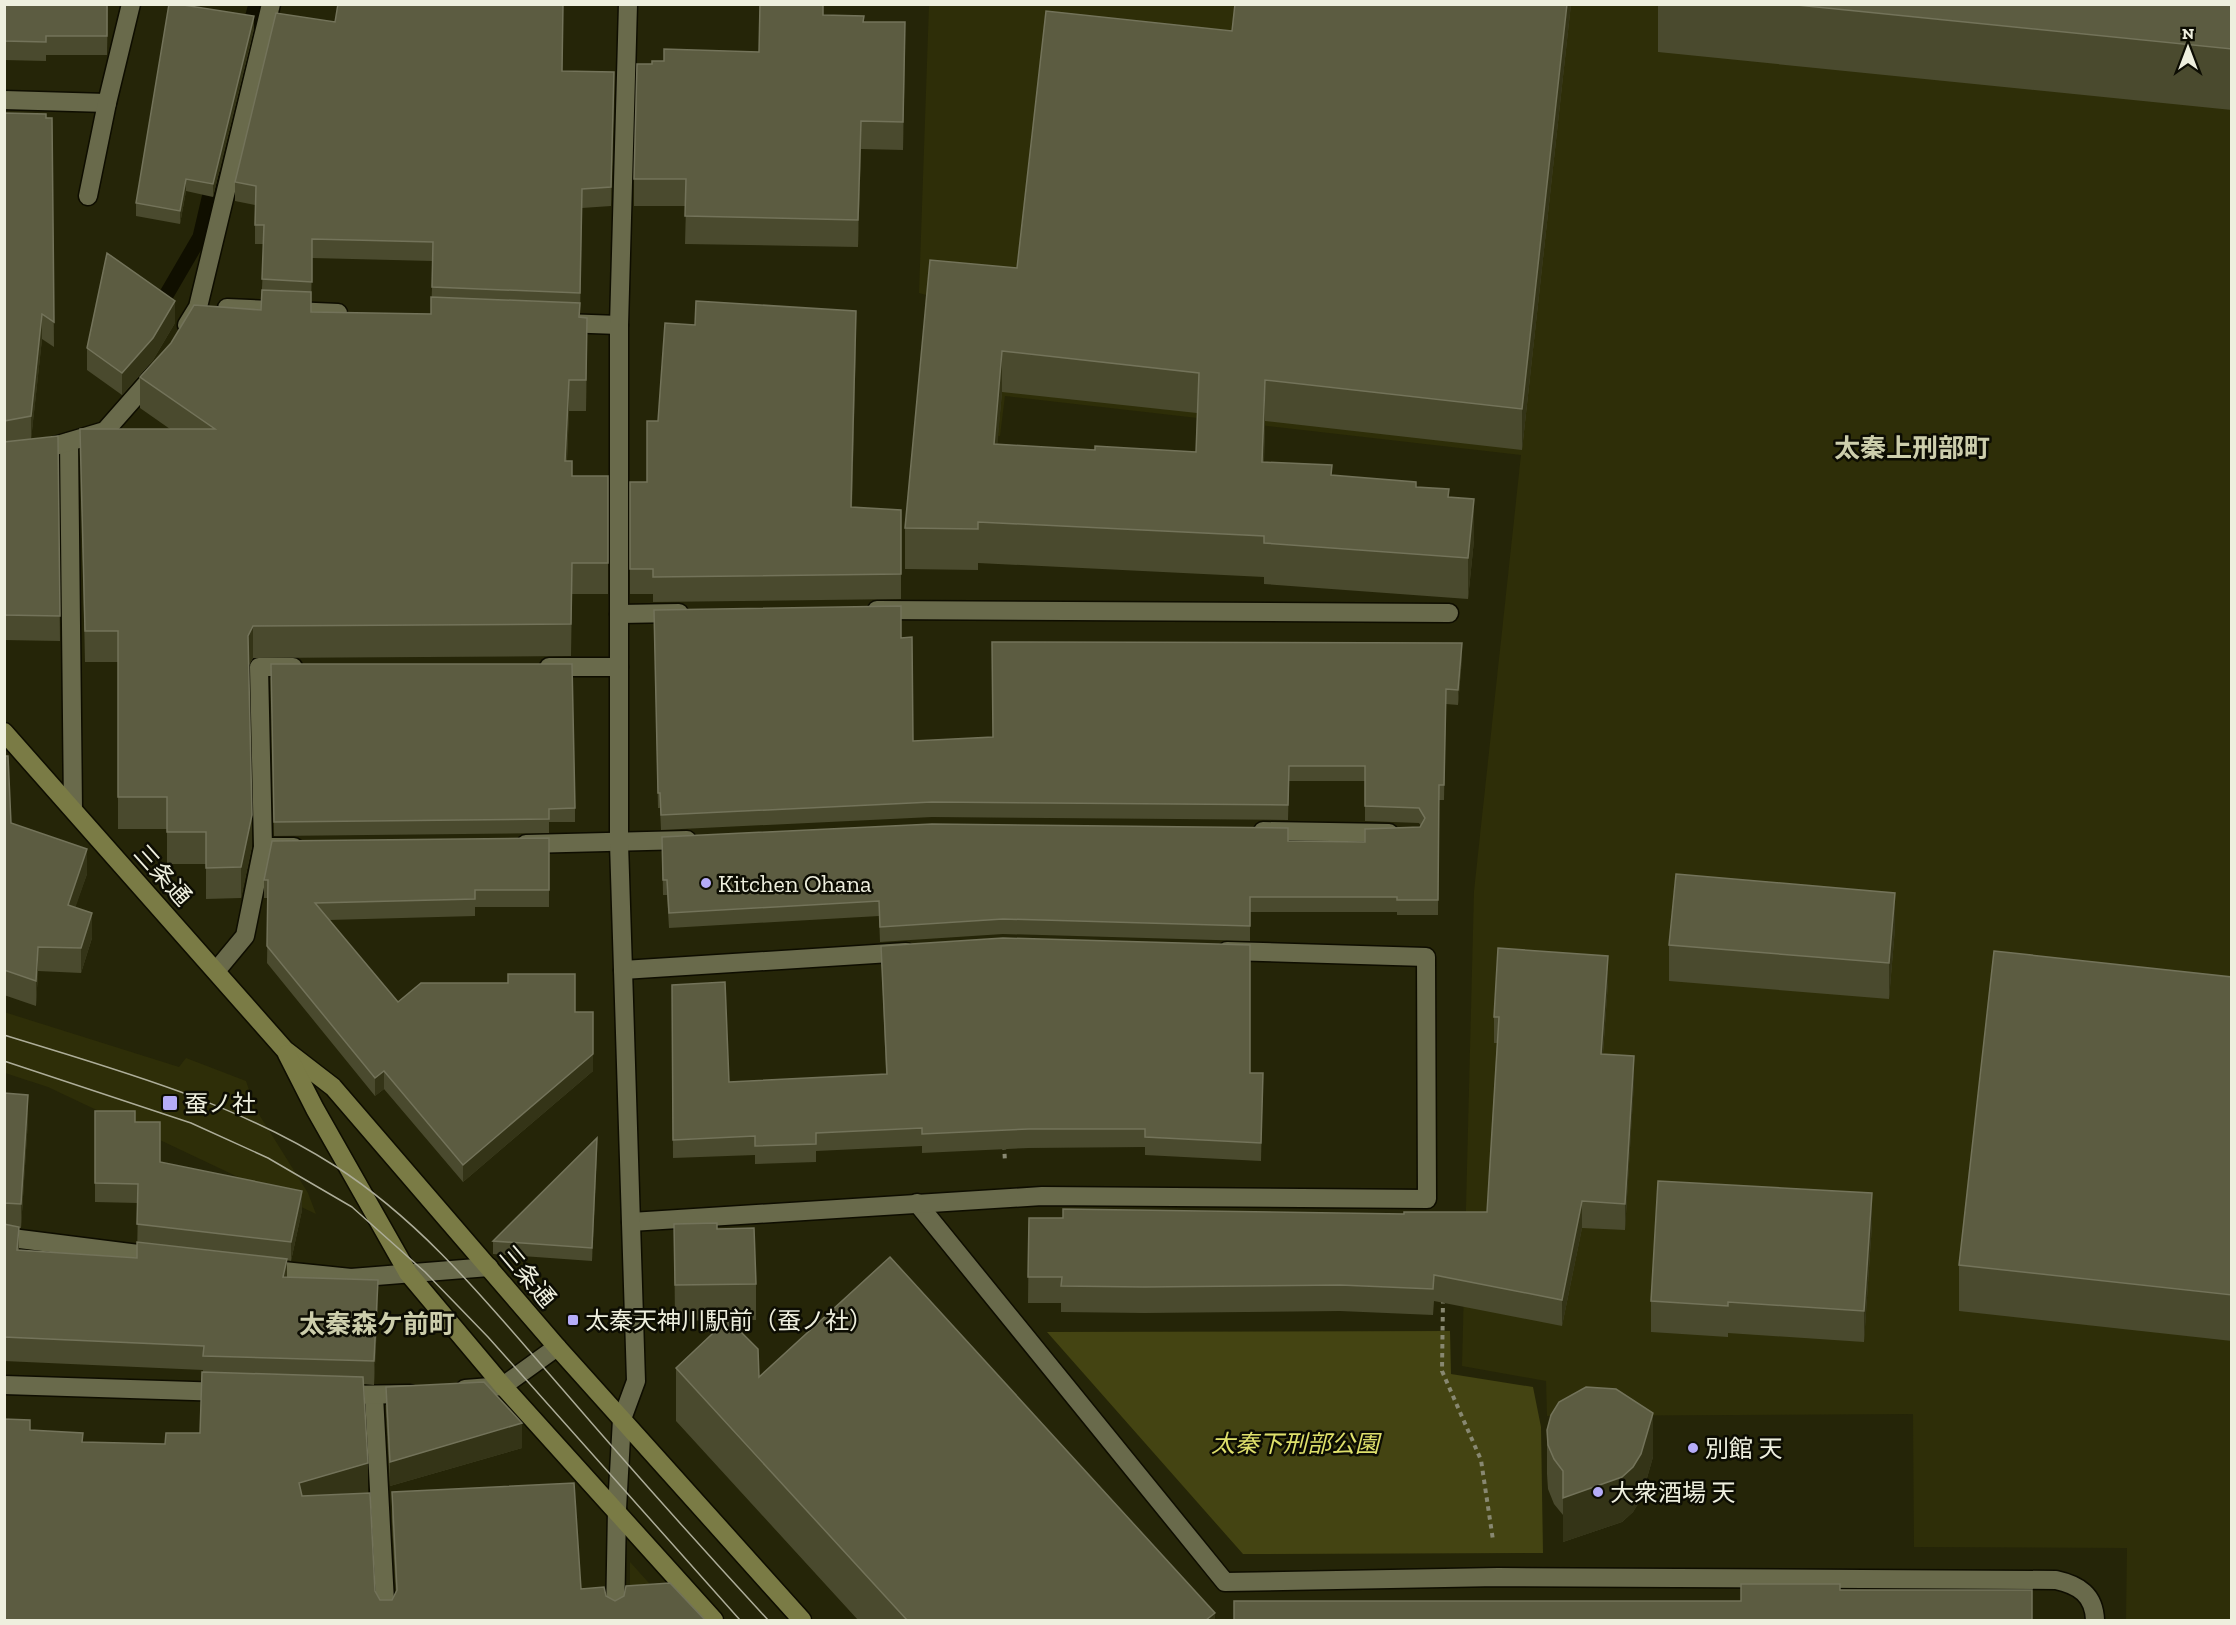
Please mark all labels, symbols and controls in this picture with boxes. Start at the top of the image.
north arrow [2158,18,2218,78]
text: N [2182,24,2194,43]
district label: 太秦上刑部町 [1834,432,1990,464]
street label: 三条通 [128,839,198,911]
place label: Kitchen Ohana [718,869,872,898]
marker: Kitchen Ohana [699,876,713,890]
place label: 蚕ノ社 [184,1089,256,1118]
marker: 蚕ノ社 [161,1094,179,1112]
street label: 三条通 [494,1239,562,1313]
place label: 太秦天神川駅前（蚕ノ社） [585,1306,873,1335]
district label: 太秦森ケ前町 [299,1308,455,1340]
marker: 太秦天神川駅前（蚕ノ社） [566,1313,580,1327]
park label: 太秦下刑部公園 [1211,1429,1382,1458]
place label: 別館 天 [1705,1434,1782,1463]
marker: 別館 天 [1686,1441,1700,1455]
place label: 大衆酒場 天 [1610,1478,1735,1507]
marker: 大衆酒場 天 [1591,1485,1605,1499]

